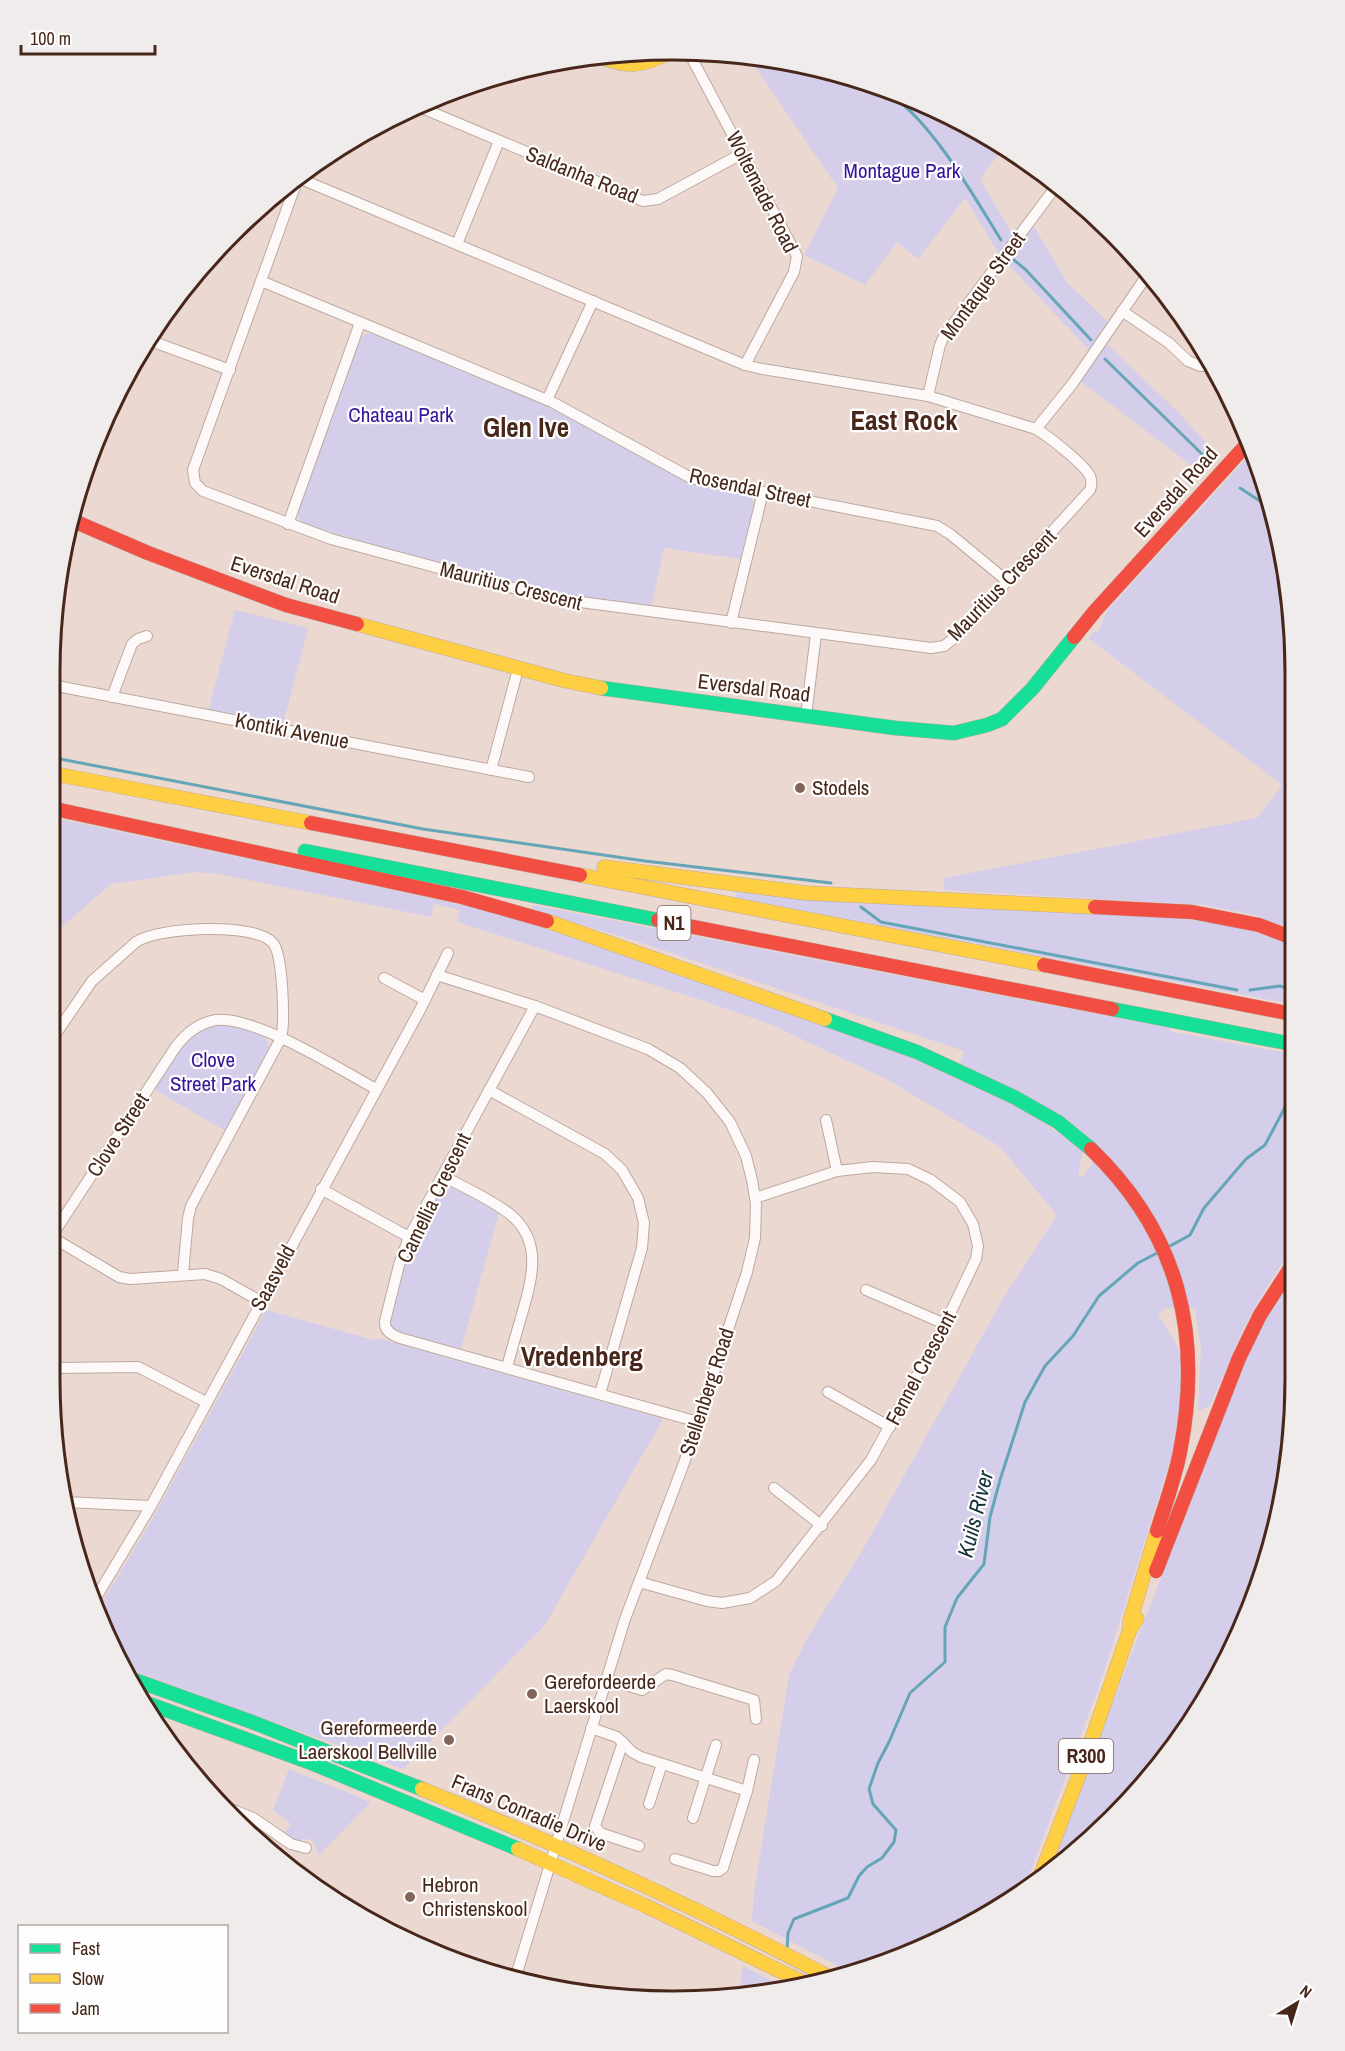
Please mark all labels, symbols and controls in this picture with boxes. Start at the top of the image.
scale bar [21,18,154,56]
text: 100 m [30,26,71,51]
street label: Woltemade Road [719,126,805,257]
street label: Saldanha Road [522,139,643,210]
park label: Montague Park [844,156,961,185]
street label: Montaque Street [933,226,1032,346]
park label: Chateau Park [348,400,454,429]
district label: East Rock [850,402,958,438]
district label: Glen Ive [483,409,569,445]
street label: Eversdal Road [1127,440,1224,543]
street label: Rosendal Street [687,460,814,515]
street label: Mauritius Crescent [941,522,1063,647]
street label: Eversdal Road [227,548,343,611]
street label: Mauritius Crescent [437,554,585,617]
street label: Eversdal Road [696,666,812,709]
street label: Kontiki Avenue [233,705,352,756]
place label: Stodels [812,773,869,802]
marker: Stodels [793,781,807,795]
road number: N1 [658,906,690,940]
park label: Clove Street Park [170,1045,256,1098]
street label: Clove Street [80,1087,156,1182]
street label: Camellia Crescent [389,1128,478,1268]
street label: Saasveld [243,1240,302,1316]
street label: Fennel Crescent [878,1305,963,1430]
street label: Stellenberg Road [672,1324,741,1460]
district label: Vredenberg [521,1338,643,1374]
water label: Kuils River [950,1467,1000,1560]
place label: Gerefordeerde Laerskool [544,1667,656,1720]
marker: Gerefordeerde Laerskool [525,1687,539,1701]
place label: Gereformeerde Laerskool Bellville [298,1713,437,1766]
marker: Gereformeerde Laerskool Bellville [442,1733,456,1747]
road number: R300 [1059,1739,1113,1773]
street label: Frans Conradie Drive [447,1767,611,1858]
place label: Hebron Christenskool [422,1870,527,1923]
marker: Hebron Christenskool [403,1890,417,1904]
legend [18,1925,228,2033]
text: Fast [72,1936,100,1961]
text: Slow [72,1966,104,1991]
north arrow [1267,1973,1327,2033]
text: N [1296,1980,1317,2003]
text: Jam [72,1996,100,2021]

